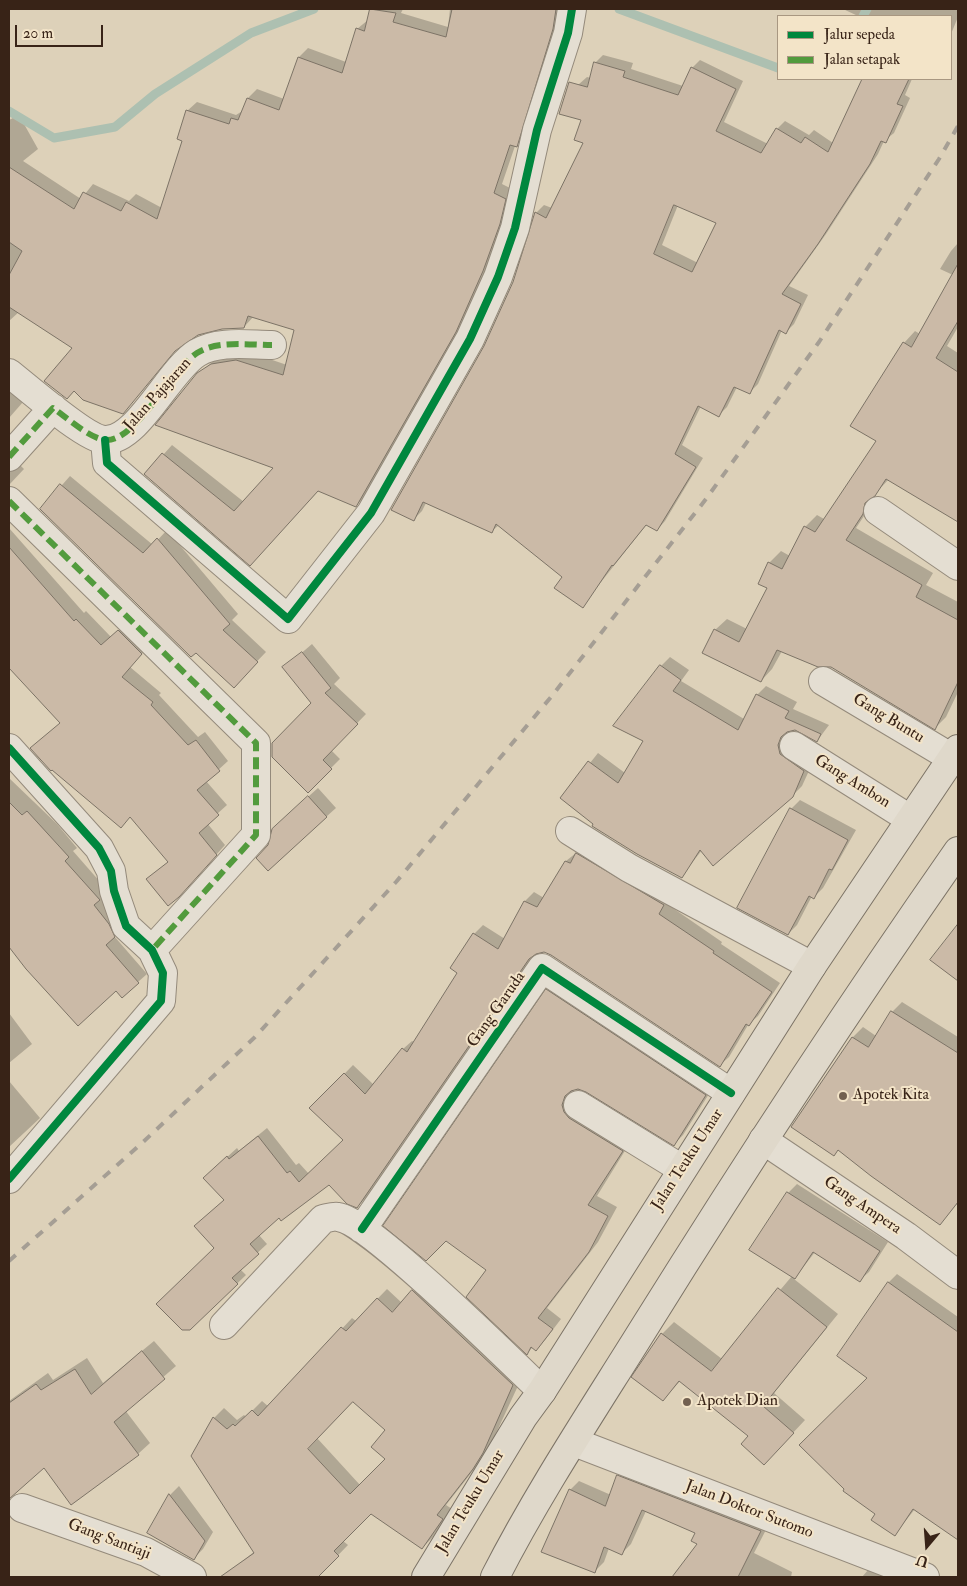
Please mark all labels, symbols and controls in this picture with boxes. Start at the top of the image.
scale bar [18,15,105,47]
legend [777,15,952,80]
text: 20 m [23,24,53,43]
text: Jalur sepeda [824,25,895,44]
text: Jalan setapak [824,50,900,69]
street label: Jalan Pajajaran [120,354,196,436]
street label: Gang Buntu [849,690,927,748]
street label: Gang Ambon [811,751,893,813]
street label: Gang Garuda [464,968,530,1052]
place label: Apotek Kita [853,1086,929,1106]
marker: Apotek Kita [837,1090,849,1102]
street label: Jalan Teuku Umar [648,1106,728,1214]
street label: Gang Ampera [820,1173,904,1239]
place label: Apotek Dian [697,1392,778,1412]
marker: Apotek Dian [681,1396,693,1408]
street label: Jalan Teuku Umar [433,1447,509,1557]
street label: Jalan Doktor Sutomo [682,1477,816,1543]
street label: Gang Santiaji [65,1515,153,1565]
north arrow [902,1521,952,1571]
text: U [914,1551,930,1571]

